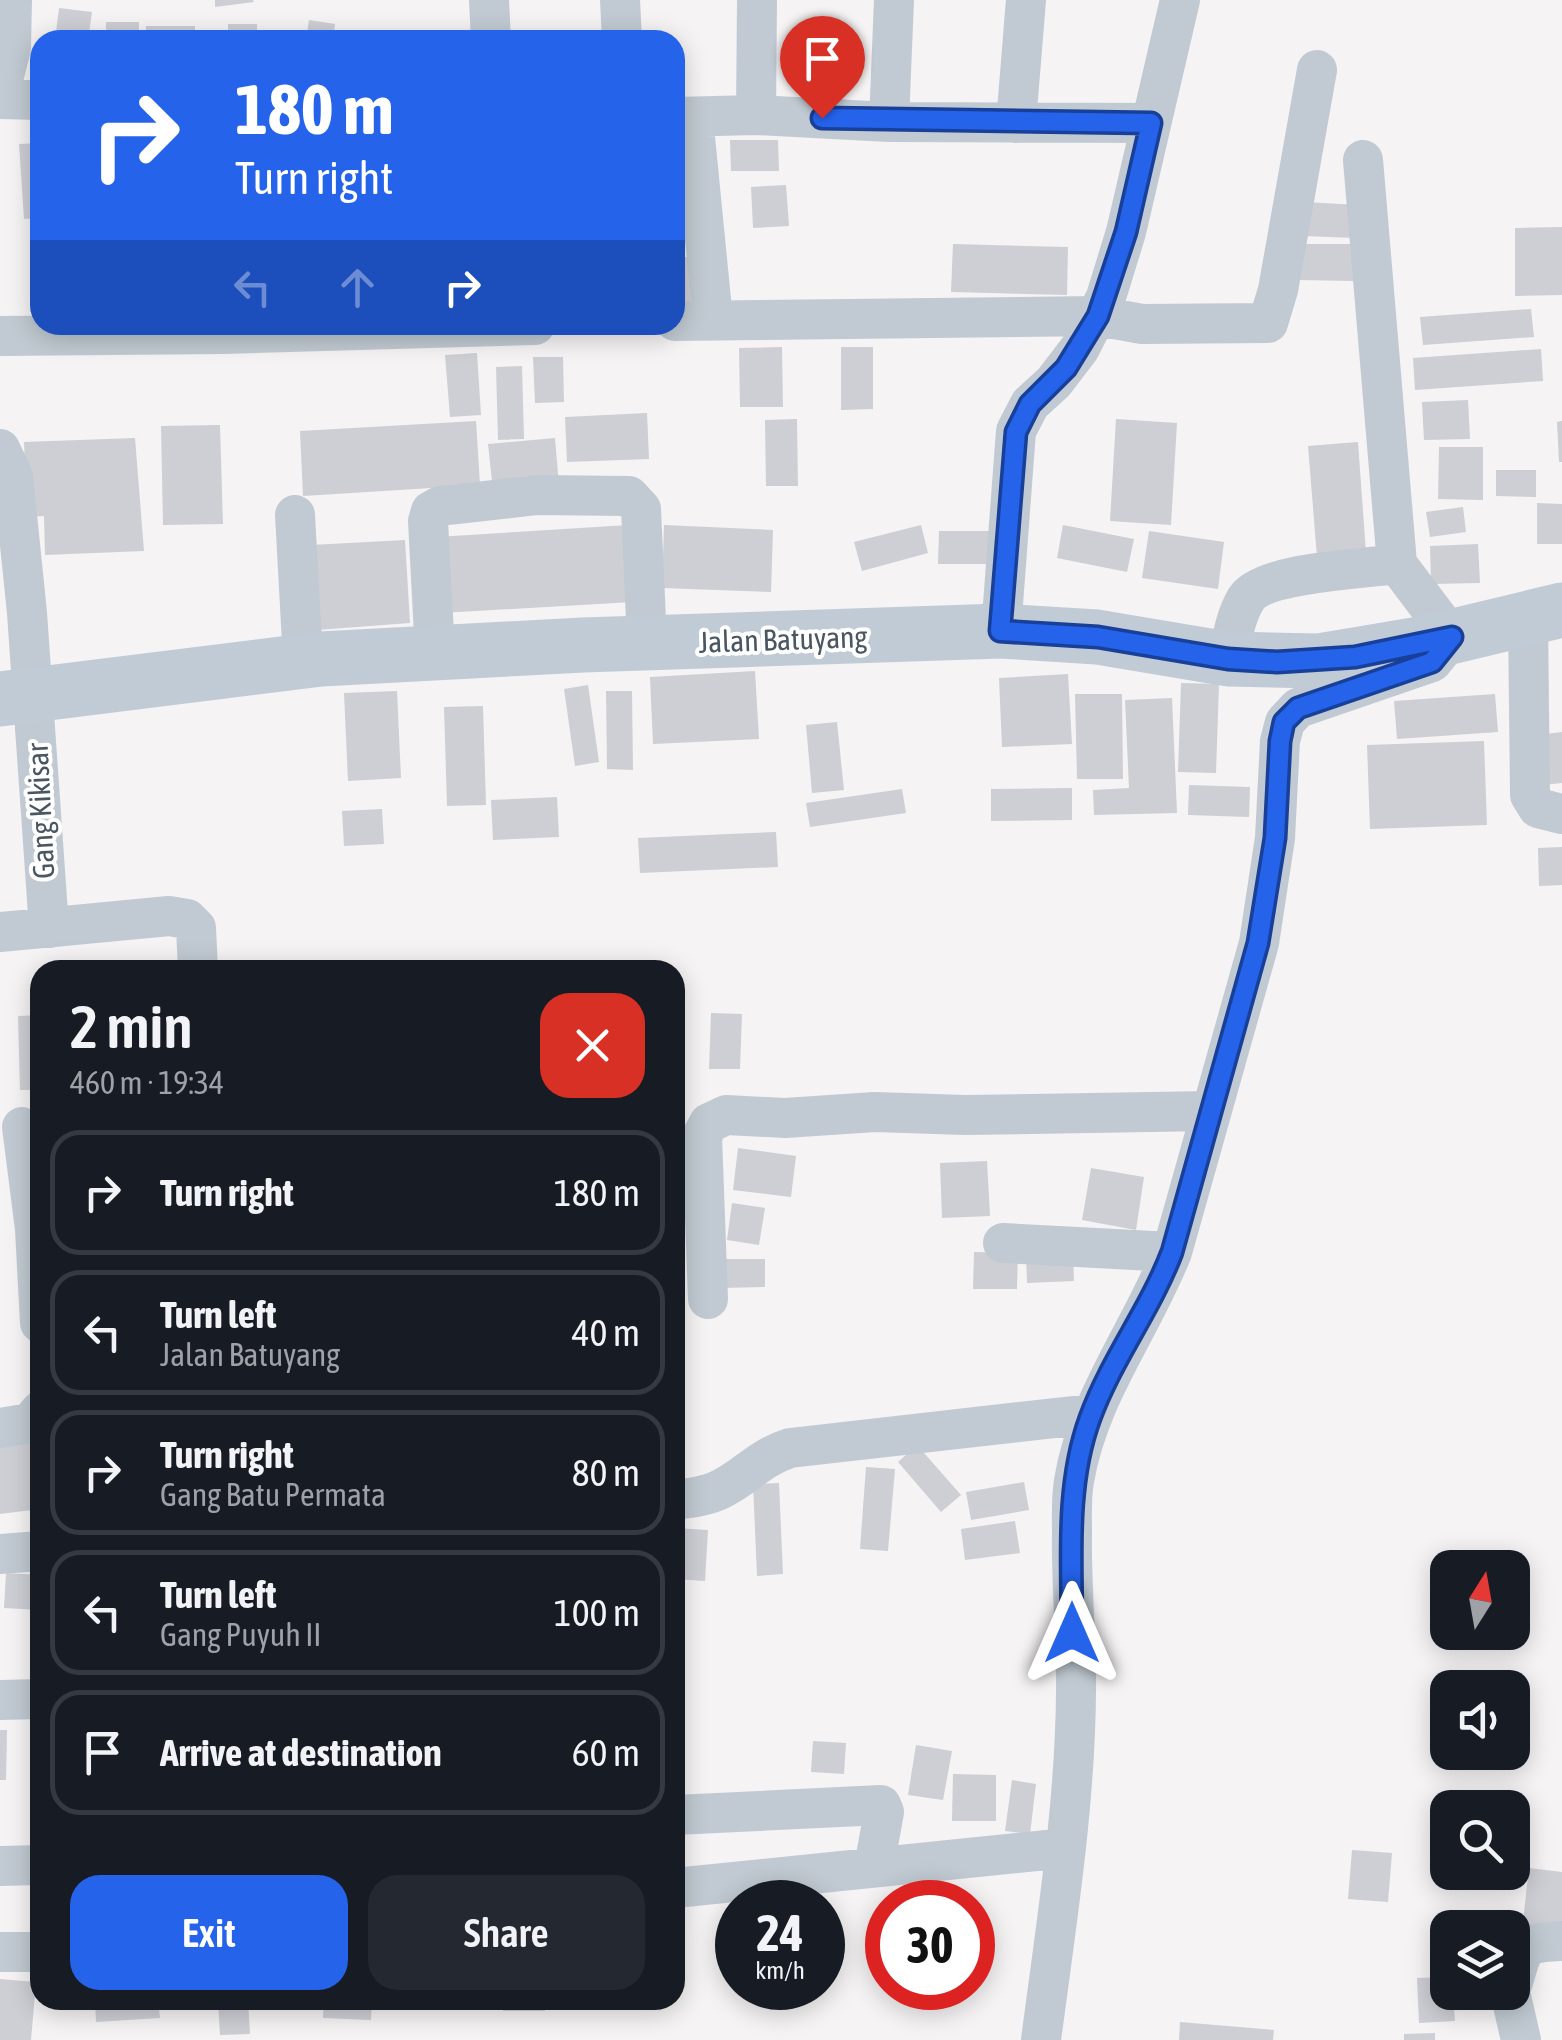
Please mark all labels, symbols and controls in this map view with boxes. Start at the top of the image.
pin [780,16,865,119]
icon: arrive [795,31,850,86]
text: 180 m [235,69,394,149]
icon: right [70,70,200,200]
text: Turn right [235,152,393,204]
icon: left [225,260,280,315]
icon: ahead [330,260,385,315]
icon: right [435,260,490,315]
street label: Jalan Batuyang [698,619,868,659]
street label: Gang Kikisar [19,741,61,880]
text: 2 min [70,992,193,1061]
button: close [540,993,645,1098]
text: 460 m · 19:34 [70,1064,224,1101]
icon: right [75,1165,130,1220]
text: Turn right [160,1171,294,1214]
text: 180 m [554,1171,640,1214]
text: Turn left [160,1293,276,1336]
icon: left [75,1305,130,1360]
text: 40 m [572,1311,640,1354]
text: Jalan Batuyang [160,1336,340,1373]
text: Turn right [160,1433,294,1476]
icon: right [75,1445,130,1500]
text: 80 m [572,1451,640,1494]
text: Gang Batu Permata [160,1476,386,1513]
north arrow [1430,1550,1530,1650]
map controls [1430,1550,1530,2010]
text: Turn left [160,1573,276,1616]
position arrow [1020,1581,1124,1685]
icon: left [75,1585,130,1640]
text: 100 m [554,1591,640,1634]
text: Gang Puyuh II [160,1616,322,1653]
button: sound [1430,1670,1530,1770]
icon: arrive [75,1725,130,1780]
text: Arrive at destination [160,1731,442,1774]
text: 60 m [572,1731,640,1774]
button: search [1430,1790,1530,1890]
button: Exit [70,1875,348,1990]
button: Share [368,1875,645,1990]
speed limit sign: 30 [865,1880,995,2010]
text: 24 [756,1904,803,1962]
button: layers [1430,1910,1530,2010]
text: km/h [755,1956,805,1984]

